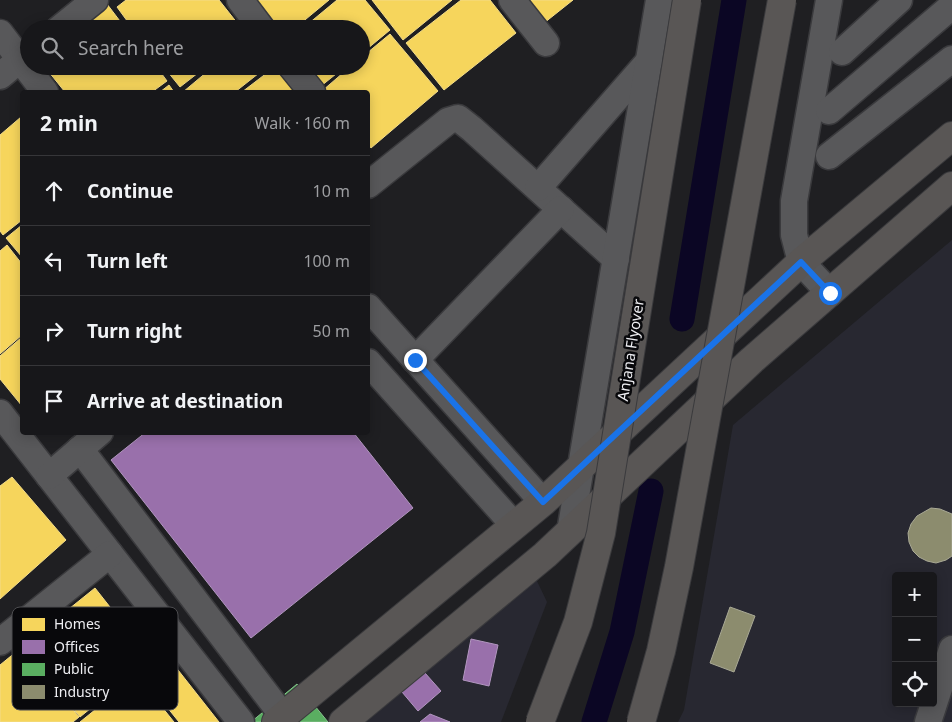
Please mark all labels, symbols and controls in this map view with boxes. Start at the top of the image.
search box [20,20,370,75]
icon: search [38,34,66,62]
text: Search here [78,35,184,61]
text: 2 min [40,109,98,137]
text: Walk · 160 m [255,112,350,134]
icon: ahead [40,177,68,205]
text: Continue [87,178,173,204]
text: 10 m [313,180,350,202]
icon: left [40,247,68,275]
text: Turn left [87,248,168,274]
text: 100 m [303,250,350,272]
route start [819,282,842,305]
street label: Anjana Flyover [612,297,648,402]
icon: right [40,317,68,345]
text: Turn right [87,318,182,344]
text: 50 m [313,320,350,342]
route end [404,349,427,372]
icon: arrive [40,387,68,415]
text: Arrive at destination [87,388,283,414]
map controls [892,572,937,707]
button: + [892,572,937,617]
legend [12,607,178,710]
text: Homes [54,614,101,633]
button: − [892,617,937,662]
text: Offices [54,637,100,656]
text: Public [54,659,94,678]
button: locate [892,662,937,707]
text: Industry [54,682,110,701]

